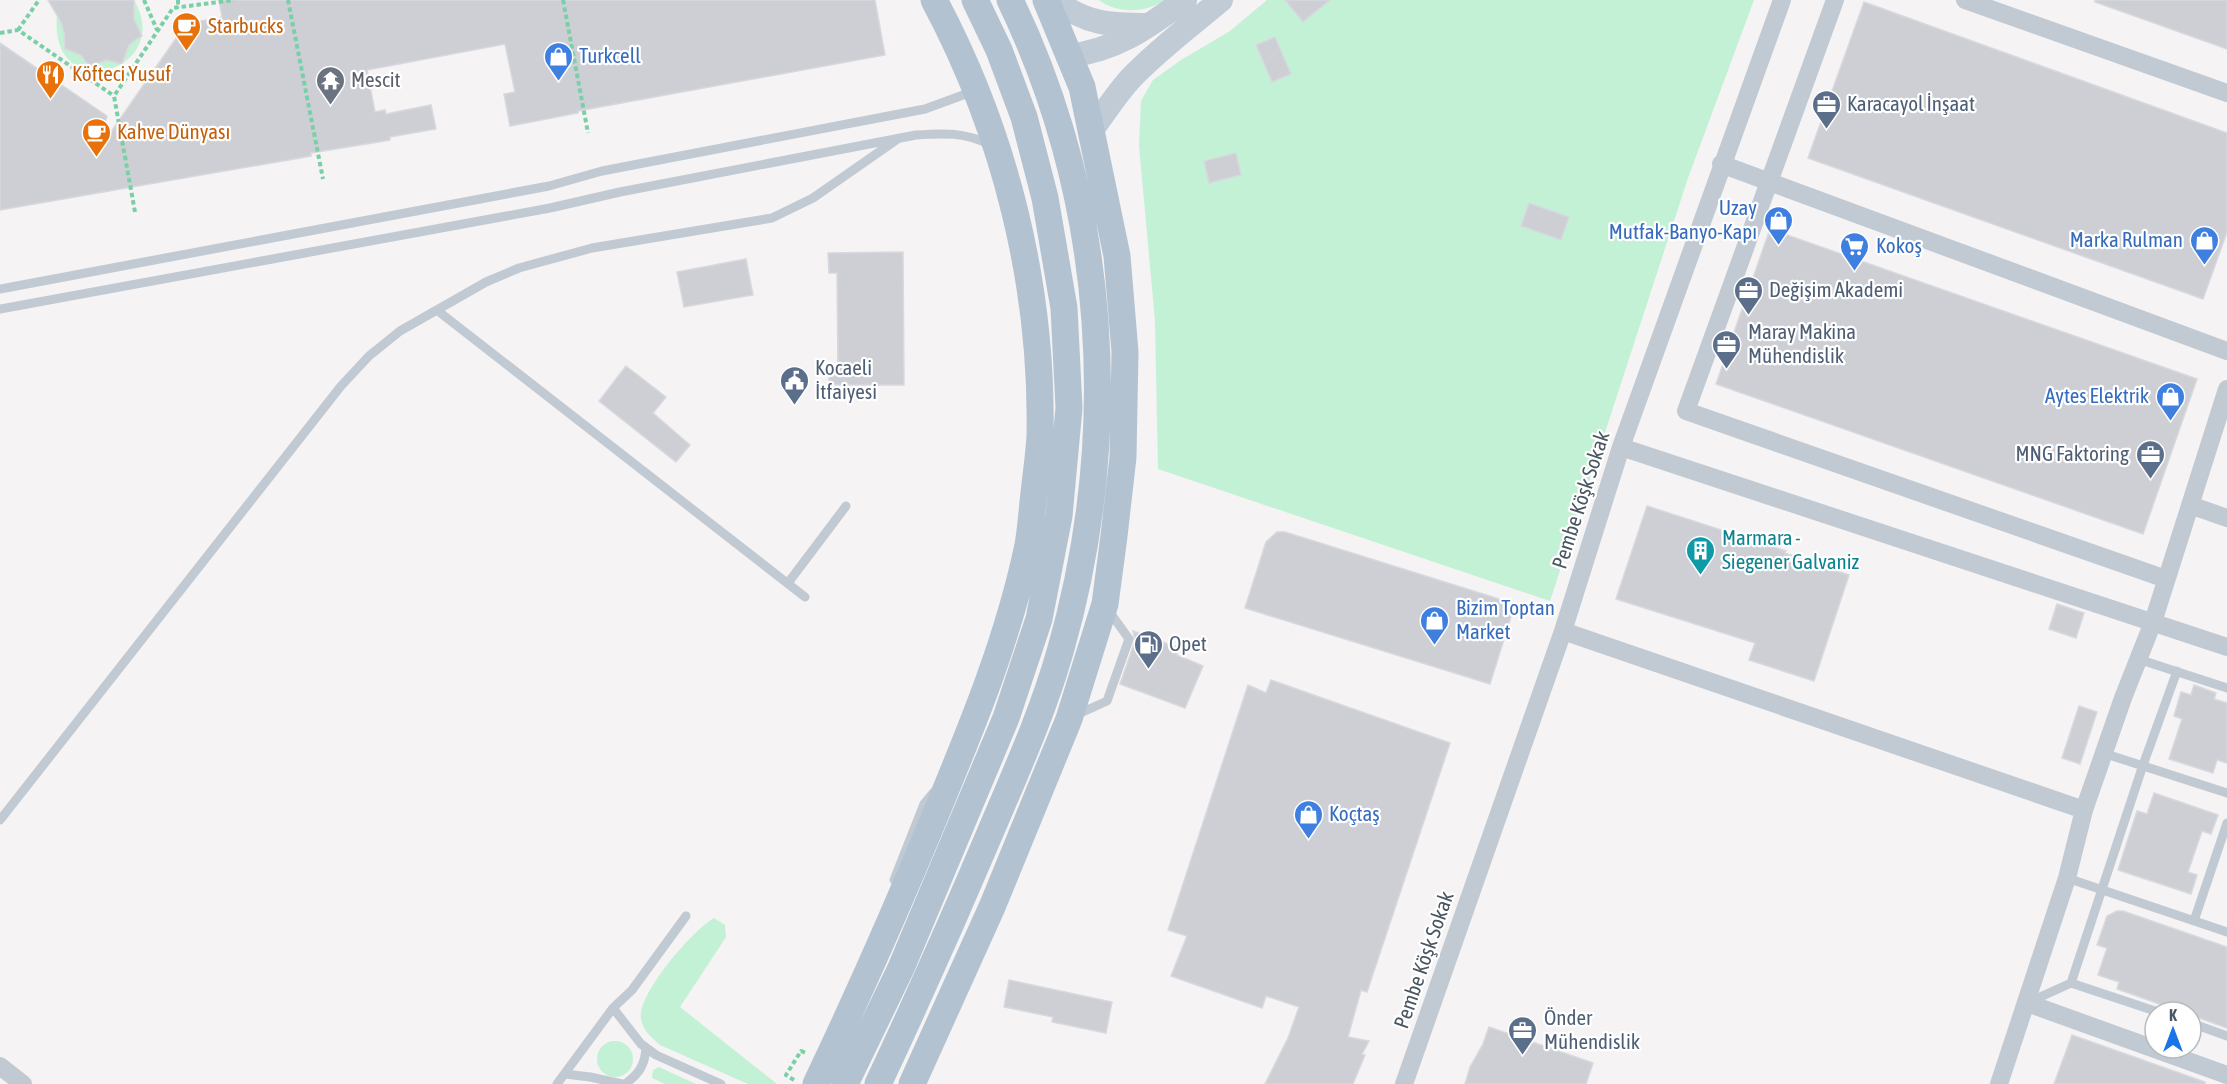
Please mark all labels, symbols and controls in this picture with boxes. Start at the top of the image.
cafe icon: Starbucks [171,10,203,52]
place label: Starbucks [208,13,283,37]
shop icon: Turkcell [542,40,574,82]
place label: Turkcell [579,43,641,67]
restaurant icon: Köfteci Yusuf [35,58,67,100]
place label: Köfteci Yusuf [72,61,171,85]
temple icon: Mescit [314,64,346,106]
place label: Mescit [351,67,401,91]
office icon: Karacayol İnşaat [1810,88,1842,130]
place label: Karacayol İnşaat [1847,91,1975,115]
cafe icon: Kahve Dünyası [80,116,112,158]
place label: Kahve Dünyası [117,119,230,143]
place label: Uzay Mutfak-Banyo-Kapı [1609,195,1757,243]
shop icon: Uzay Mutfak-Banyo-Kapı [1762,204,1794,246]
shop icon: Marka Rulman [2188,224,2220,266]
place label: Marka Rulman [2070,227,2183,251]
supermarket icon: Kokoş [1839,230,1871,272]
place label: Kokoş [1876,233,1922,257]
office icon: Değişim Akademi [1732,274,1764,316]
place label: Değişim Akademi [1769,277,1903,301]
place label: Maray Makina Mühendislik [1748,319,1856,367]
office icon: Maray Makina Mühendislik [1711,328,1743,370]
place label: Kocaeli İtfaiyesi [815,355,877,403]
public building icon: Kocaeli İtfaiyesi [778,364,810,406]
shop icon: Aytes Elektrik [2154,380,2186,422]
place label: Aytes Elektrik [2045,383,2149,407]
street label: Pembe Köşk Sokak [1546,428,1614,572]
office icon: MNG Faktoring [2134,438,2166,480]
place label: MNG Faktoring [2016,441,2129,465]
place label: Marmara - Siegener Galvaniz [1722,525,1860,573]
building icon: Marmara - Siegener Galvaniz [1685,534,1717,576]
place label: Bizim Toptan Market [1456,595,1555,643]
shop icon: Bizim Toptan Market [1419,604,1451,646]
fuel station icon: Opet [1132,628,1164,670]
place label: Opet [1169,631,1207,655]
shop icon: Koçtaş [1292,798,1324,840]
place label: Koçtaş [1329,801,1380,825]
street label: Pembe Köşk Sokak [1388,888,1458,1031]
north arrow [2143,1000,2203,1060]
place label: Önder Mühendislik [1544,1005,1640,1053]
text: K [2169,1006,2177,1024]
office icon: Önder Mühendislik [1507,1014,1539,1056]

